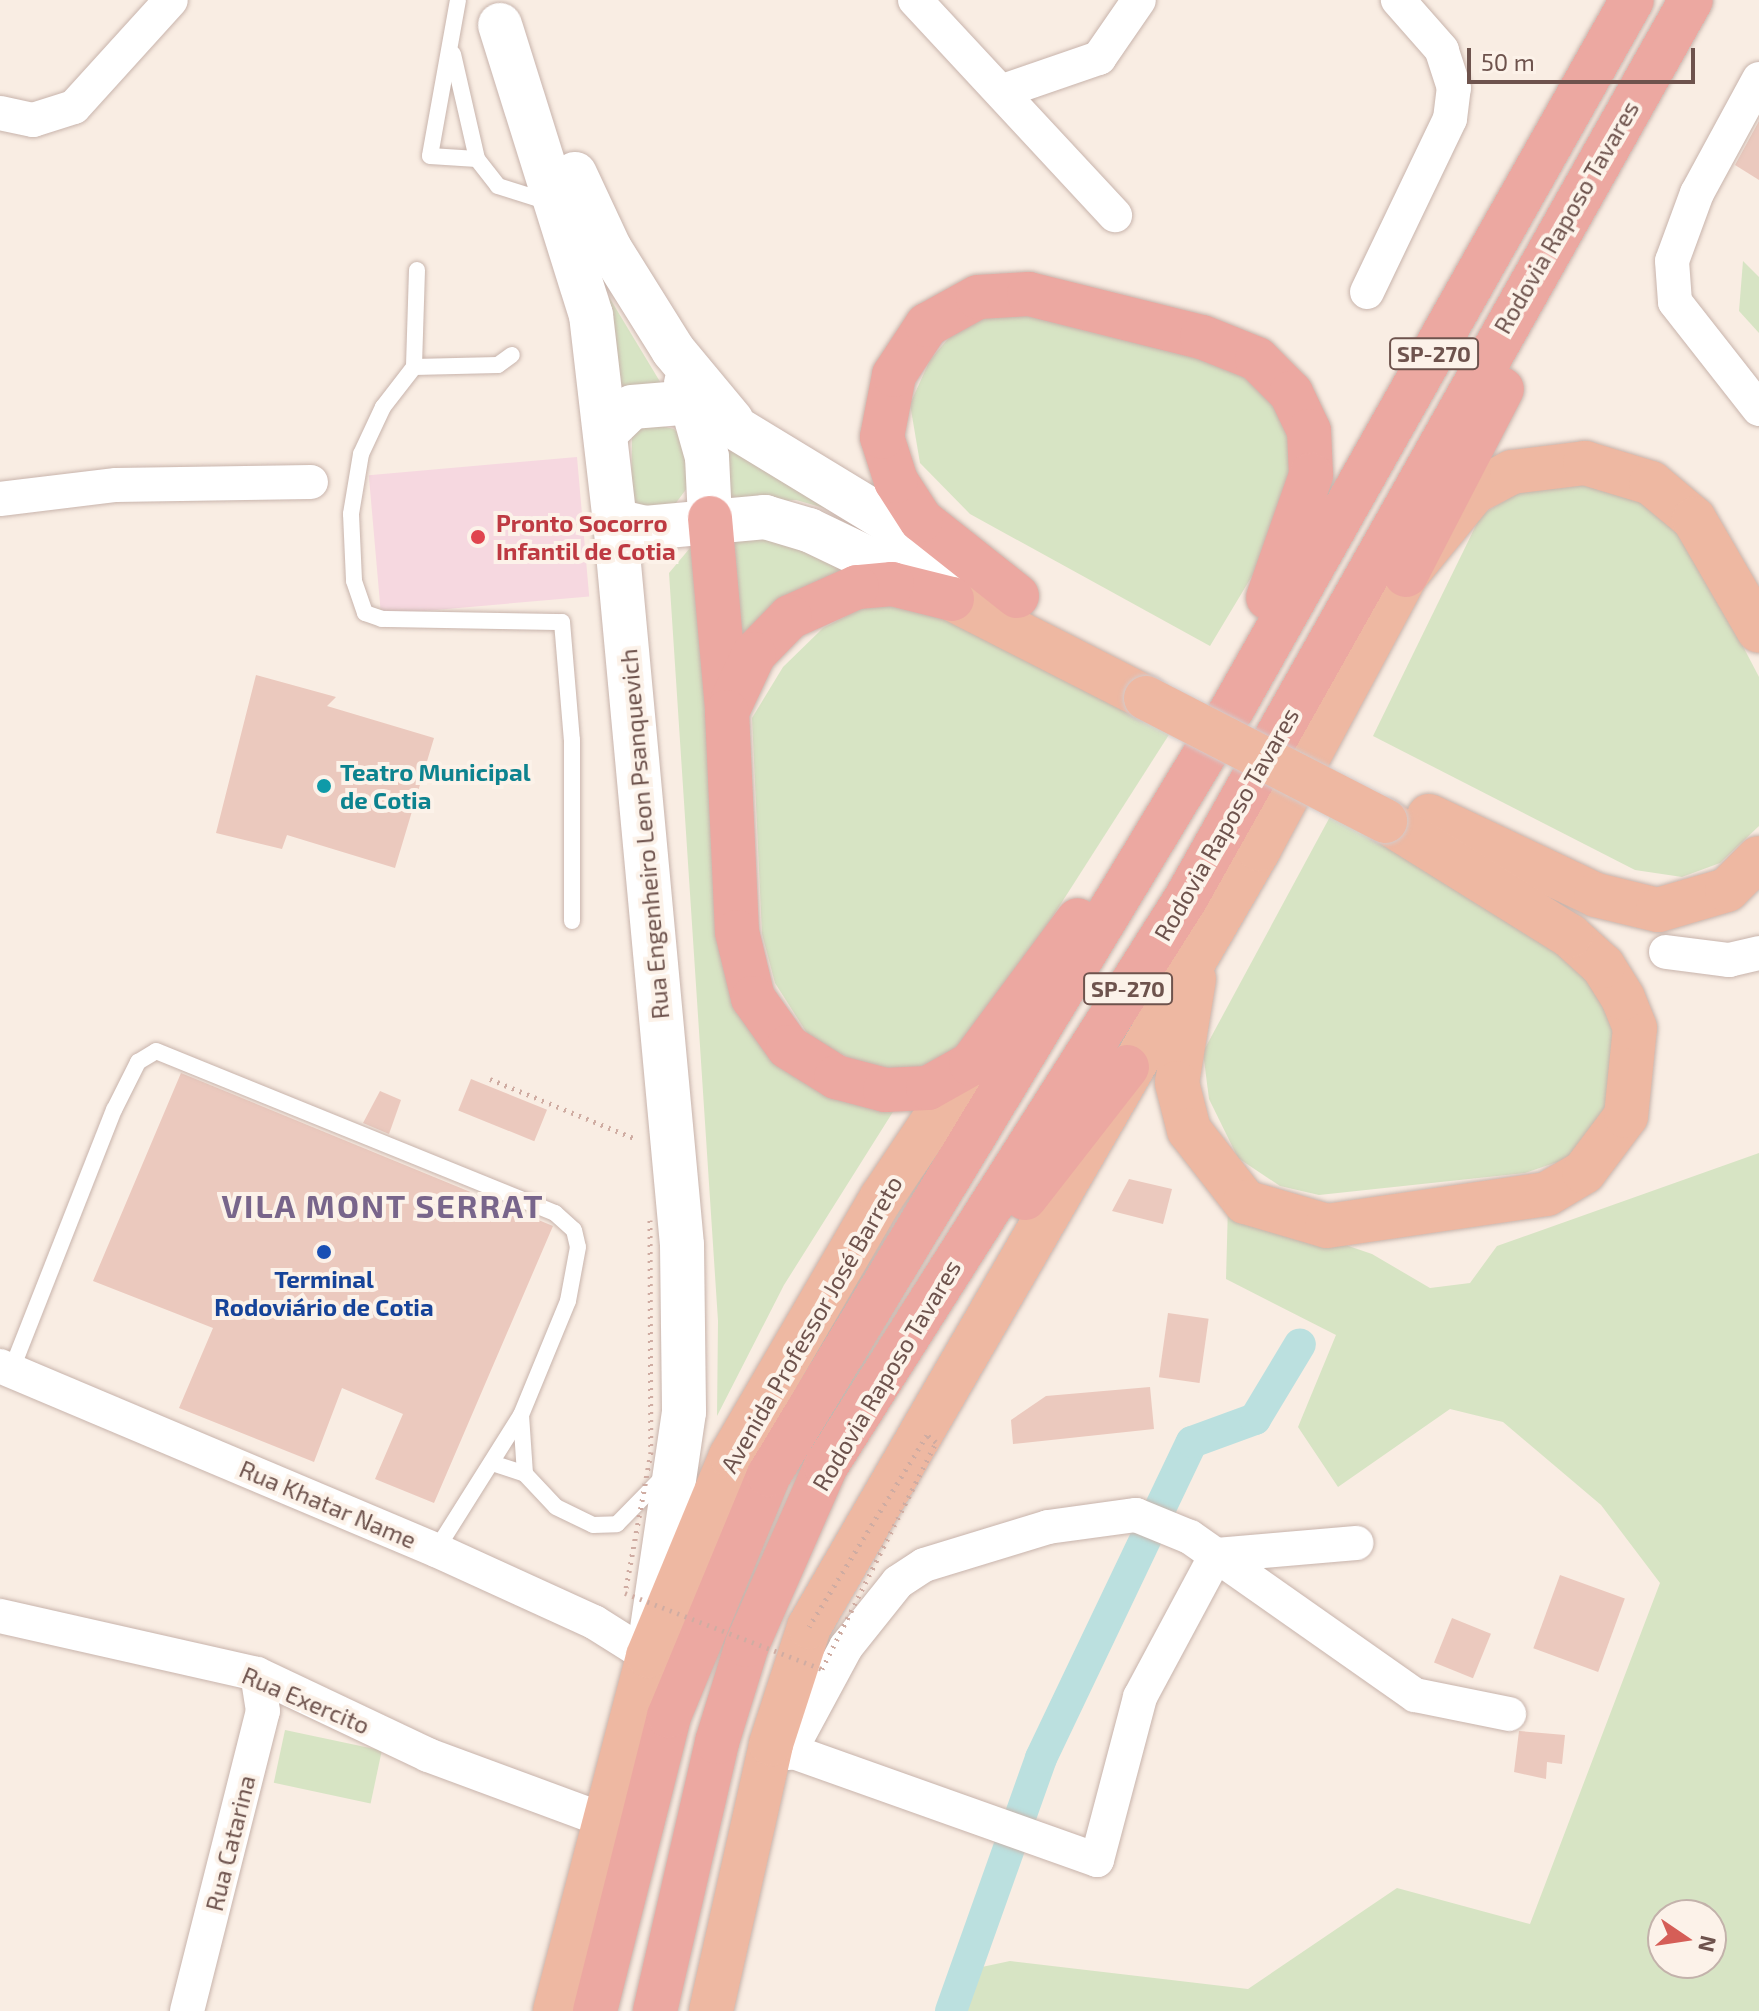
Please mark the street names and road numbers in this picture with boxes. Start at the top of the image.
street label: Rodovia Raposo Tavares [1487,95,1645,339]
road number: SP-270 [1388,336,1480,372]
street label: Rua Engenheiro Leon Psanquevich [613,648,675,1020]
street label: Rodovia Raposo Tavares [1147,702,1305,946]
road number: SP-270 [1082,971,1174,1007]
street label: Avenida Professor José Barreto [714,1170,908,1478]
street label: Rodovia Raposo Tavares [806,1254,966,1496]
street label: Rua Khatar Name [235,1454,421,1554]
street label: Rua Exercito [238,1660,374,1740]
street label: Rua Catarina [199,1772,261,1914]

